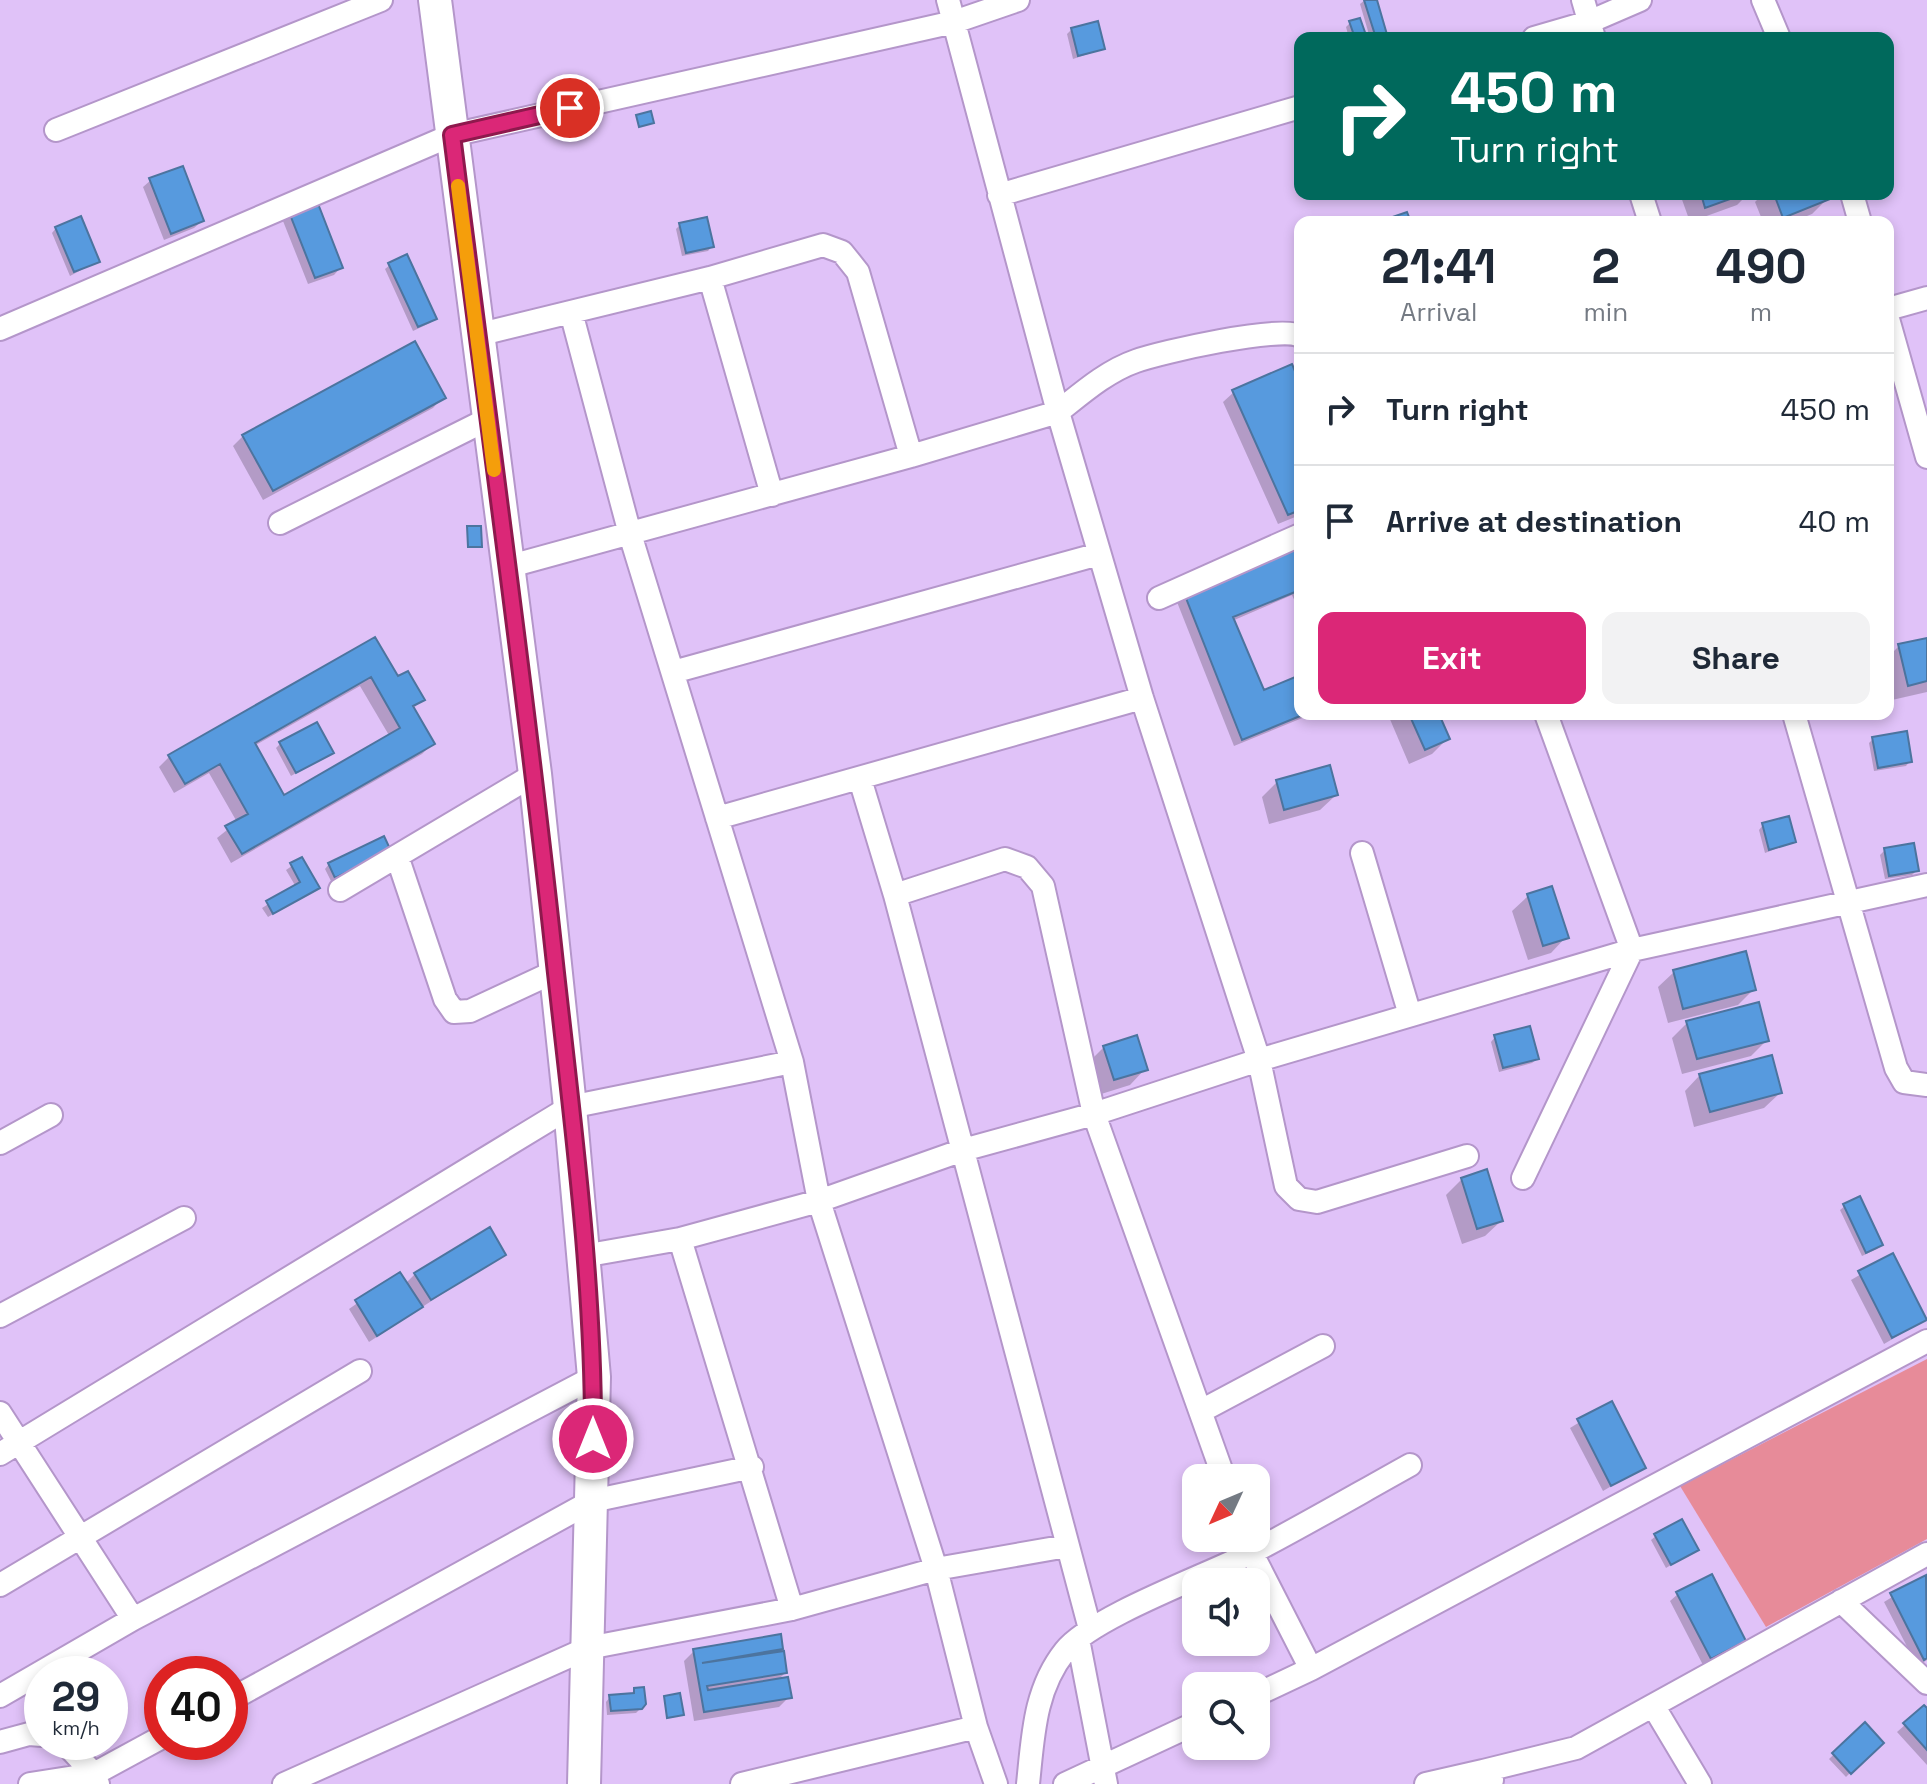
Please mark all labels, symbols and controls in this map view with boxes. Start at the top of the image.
text: 450 m [1450,57,1618,128]
icon: right [1318,64,1422,168]
pin [536,74,604,142]
icon: arrive [548,86,592,130]
text: Turn right [1450,127,1619,173]
text: 21:41 [1381,236,1496,297]
text: 2 [1592,236,1620,297]
text: 490 [1715,236,1807,297]
text: Arrival [1400,295,1477,329]
text: min [1583,295,1628,329]
text: m [1750,295,1772,329]
icon: right [1318,387,1362,431]
text: Turn right [1386,390,1529,429]
text: 450 m [1781,390,1870,429]
icon: arrive [1318,499,1362,543]
text: Arrive at destination [1386,502,1682,541]
text: 40 m [1799,502,1870,541]
button: Exit [1318,612,1586,704]
button: Share [1602,612,1870,704]
position arrow [551,1397,635,1481]
north arrow [1182,1464,1270,1552]
map controls [1182,1464,1270,1760]
button: sound [1182,1568,1270,1656]
speed limit sign: 40 [144,1656,248,1760]
text: 29 [52,1672,100,1723]
button: search [1182,1672,1270,1760]
text: km/h [52,1715,100,1741]

